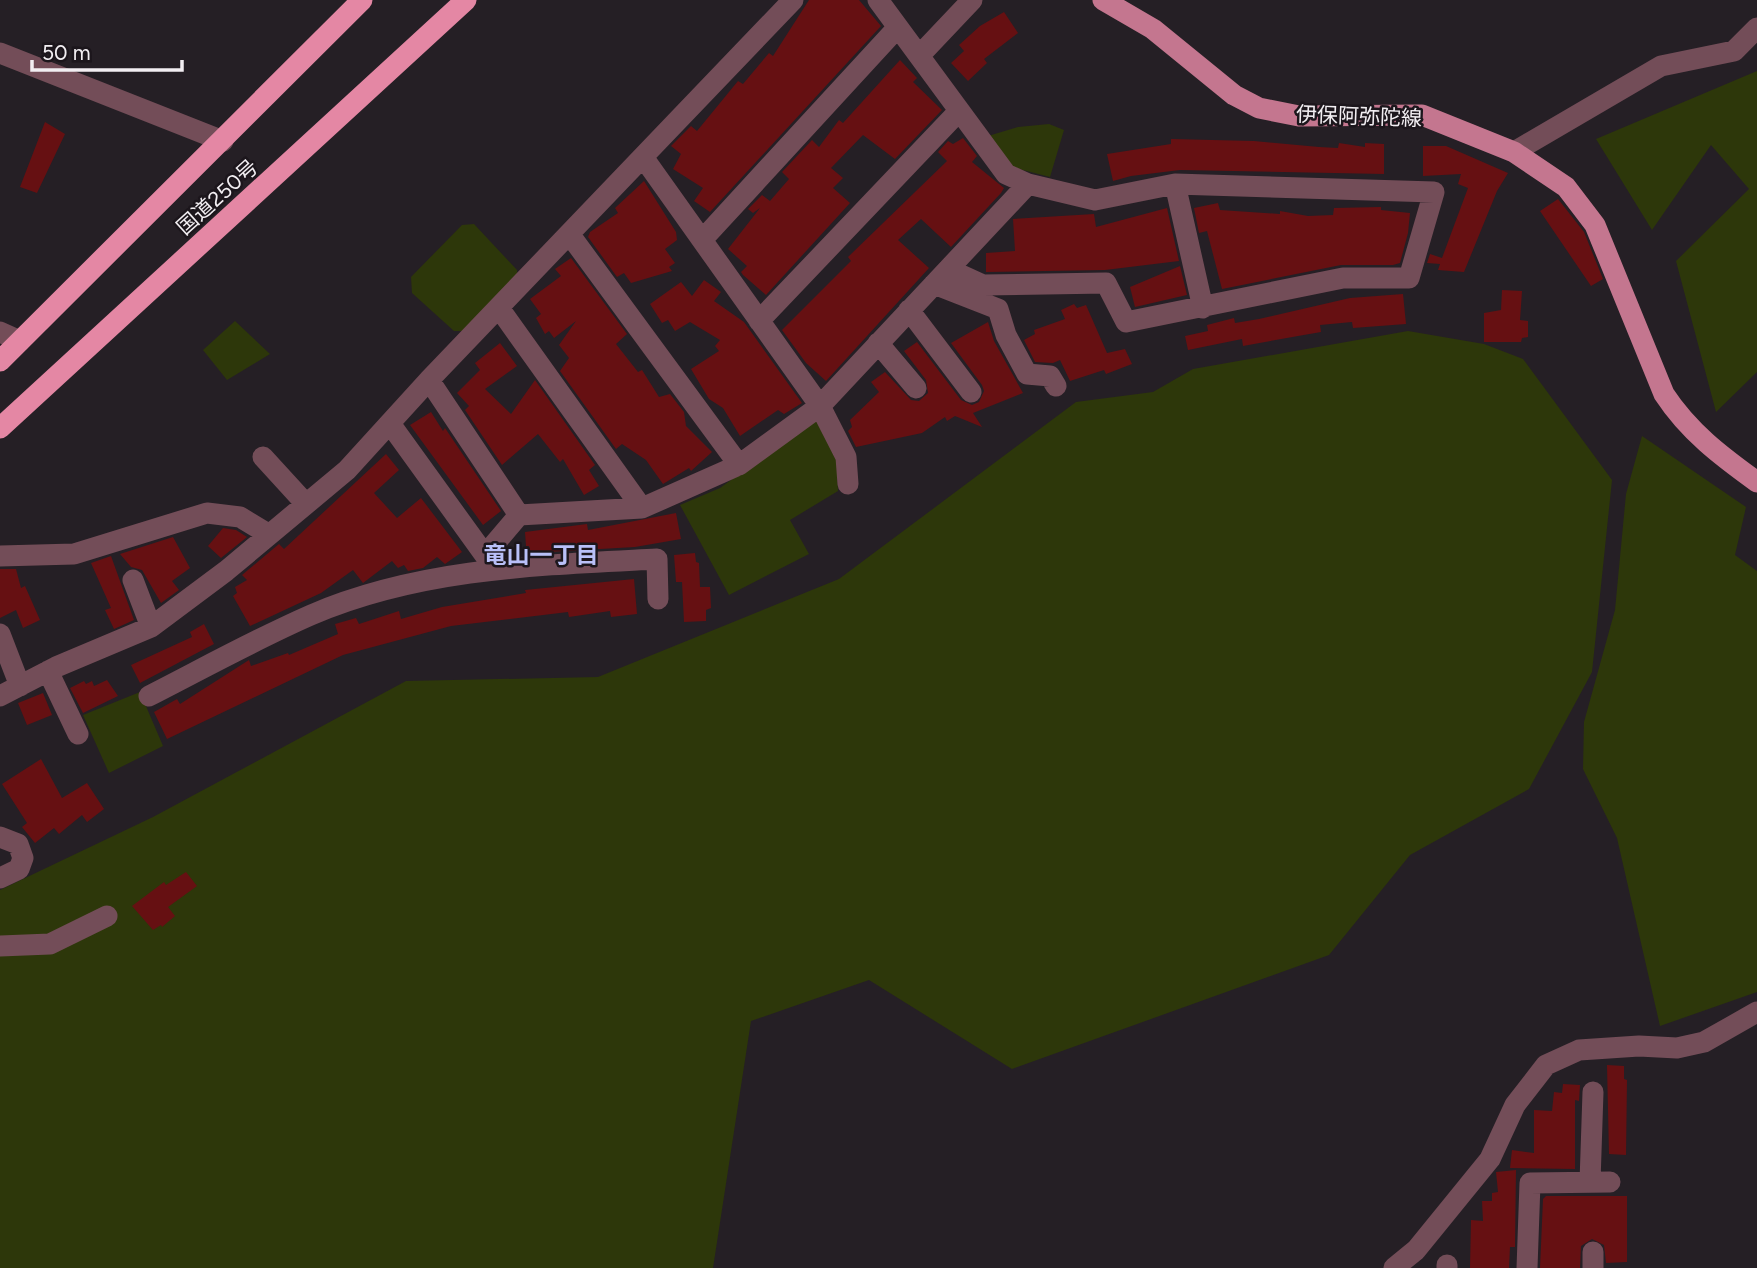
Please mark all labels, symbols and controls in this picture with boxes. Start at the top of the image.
scale bar [32,28,182,72]
text: 50 m [42,40,91,65]
street label: 伊保阿弥陀線 [1296,101,1422,131]
street label: 国道250号 [171,154,263,240]
district label: 竜山一丁目 [484,541,599,569]

